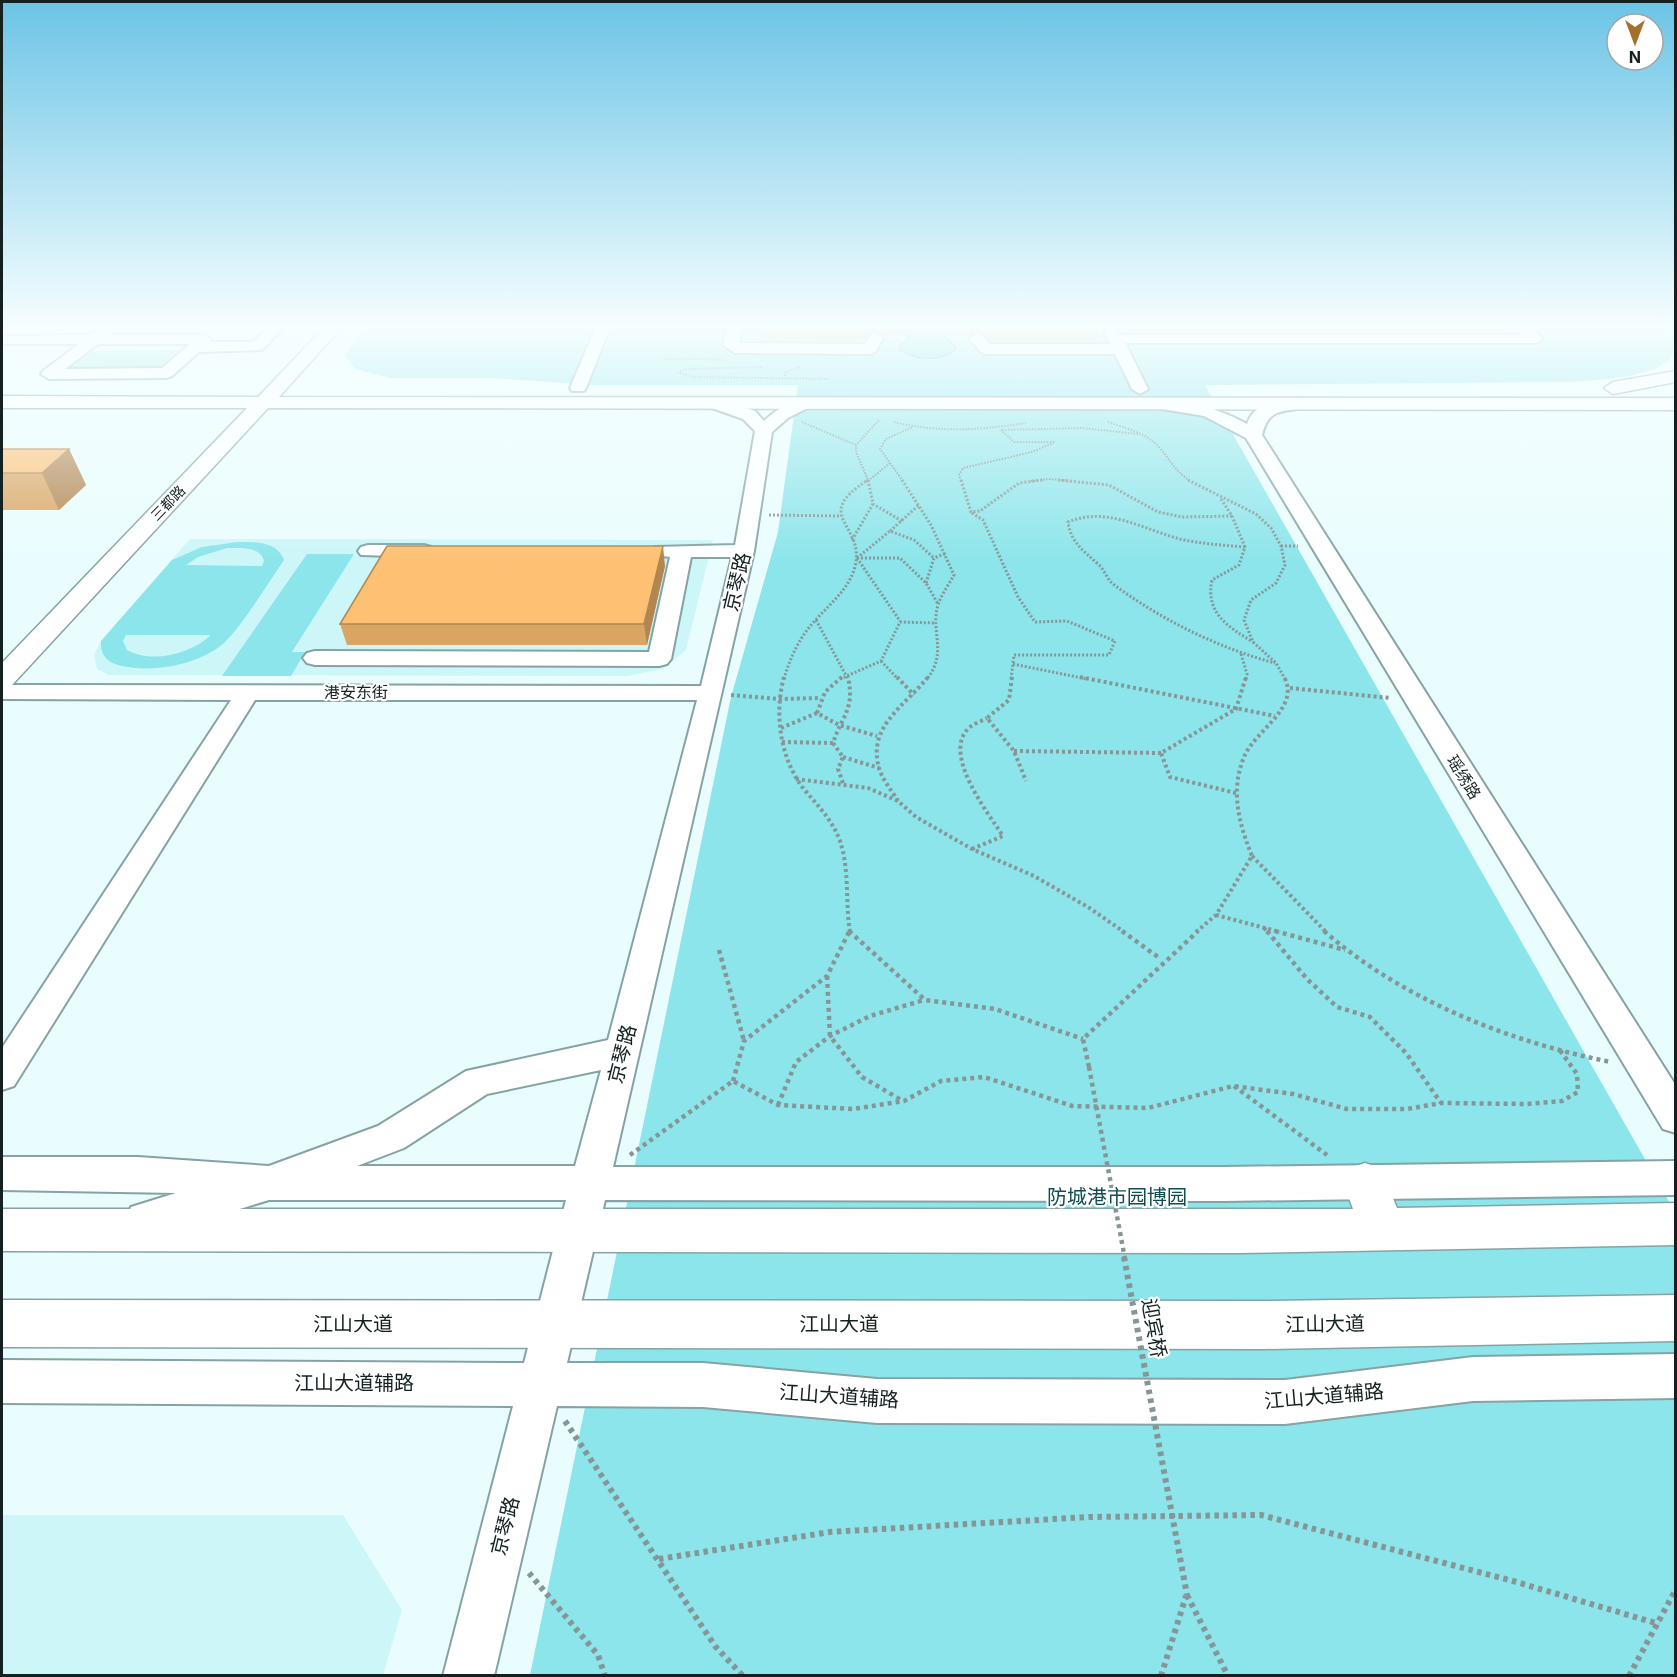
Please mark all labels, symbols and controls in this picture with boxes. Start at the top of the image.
north arrow [1605,12,1665,72]
text: N [1629,47,1641,67]
street label: 三都路 [147,482,188,524]
street label: 京琴路 [719,550,755,614]
street label: 港安东街 [324,682,388,702]
street label: 瑶绣路 [1443,751,1485,803]
street label: 京琴路 [603,1022,641,1086]
park label: 防城港市园博园 [1047,1185,1187,1209]
street label: 迎宾桥 [1137,1296,1171,1360]
street label: 江山大道 [1285,1311,1365,1337]
street label: 江山大道 [313,1312,393,1336]
street label: 江山大道 [799,1312,879,1336]
street label: 江山大道辅路 [294,1371,414,1395]
street label: 江山大道辅路 [1263,1379,1385,1413]
street label: 江山大道辅路 [778,1380,900,1412]
street label: 京琴路 [486,1494,524,1558]

